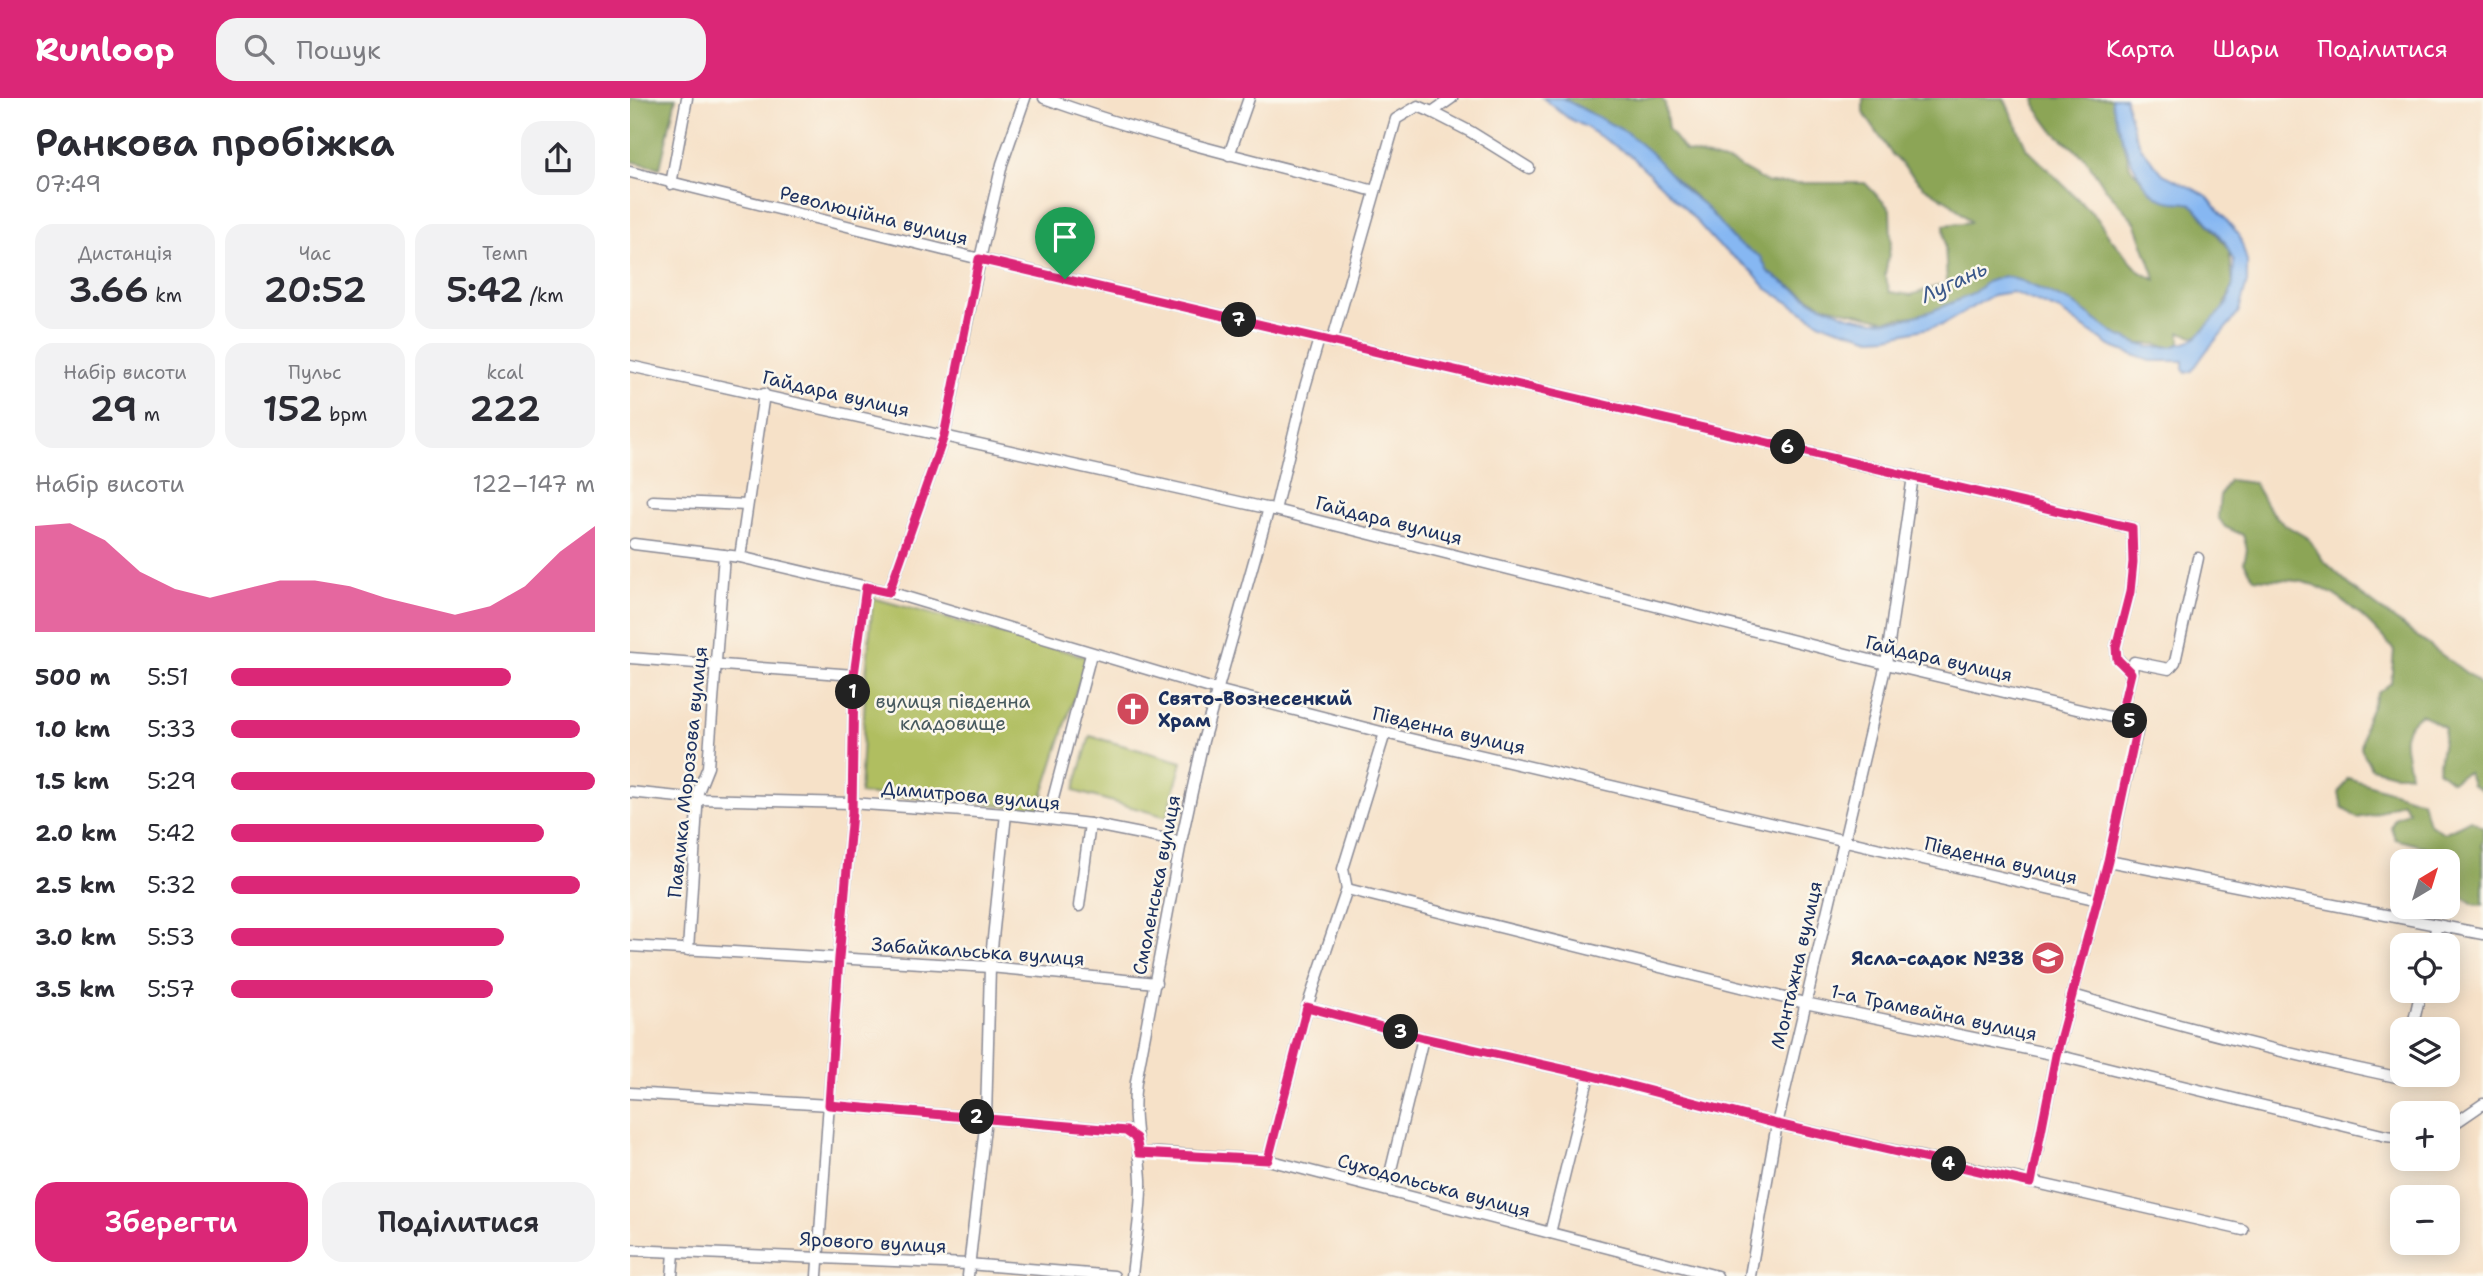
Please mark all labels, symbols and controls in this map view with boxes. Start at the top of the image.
search box [216,18,706,81]
text: Runloop [35,27,174,72]
icon: search [240,30,278,68]
text: Пошук [296,32,381,67]
text: Карта [2106,33,2174,65]
text: Шари [2212,33,2279,65]
text: Поділитися [2317,33,2448,65]
text: Ранкова пробіжка [35,117,395,168]
button: share [521,121,595,195]
text: 07:49 [35,169,101,199]
street label: Революційна вулиця [777,180,971,251]
pin [1035,207,1095,279]
icon: arrive [1046,218,1084,256]
text: Дистанція [78,241,172,266]
text: Час [299,241,331,266]
text: Темп [482,241,528,266]
water label: Лугань [1915,254,1992,310]
text: 3.66 [68,266,149,313]
text: 20:52 [264,266,366,313]
text: 5:42 [446,266,523,313]
text: km [149,283,182,308]
text: /km [523,283,564,308]
pin: 7 [1222,302,1256,338]
text: 7 [1232,307,1245,332]
text: Набір висоти [63,360,187,385]
text: Пульс [288,360,342,385]
text: kcal [487,360,523,385]
street label: Гайдара вулиця [760,364,912,423]
text: 29 [90,385,137,432]
text: 152 [263,385,323,432]
text: 222 [469,385,541,432]
text: m [137,402,160,427]
text: bpm [323,402,367,427]
pin: 6 [1770,430,1806,464]
text: 6 [1781,434,1794,459]
text: Набір висоти [35,469,185,499]
text: 122–147 m [473,469,595,499]
street label: Гайдара вулиця [1313,490,1465,551]
street label: Гайдара вулиця [1863,629,2015,688]
street label: Павлика Морозова вулиця [662,645,713,899]
text: 500 m [35,662,110,692]
text: 5:51 [147,662,189,692]
pin: 1 [836,674,871,710]
text: 1 [848,679,857,704]
place label: Свято-Вознесенкий Храм [1158,686,1352,733]
park label: вулиця південна кладовище [876,689,1031,736]
church icon: Свято-Вознесенкий Храм [1114,690,1152,728]
street label: Південна вулиця [1370,701,1528,760]
pin: 5 [2112,704,2148,738]
text: 5 [2124,708,2135,733]
text: 1.0 km [35,714,110,744]
text: 5:33 [147,714,196,744]
text: 1.5 km [35,766,109,796]
text: 5:29 [147,766,196,796]
street label: Димитрова вулиця [881,775,1061,816]
street label: Смоленська вулиця [1127,793,1186,977]
text: 2.0 km [35,818,117,848]
text: 5:42 [147,818,196,848]
street label: Південна вулиця [1922,831,2080,890]
north arrow [2390,849,2460,919]
map controls [2390,849,2460,1255]
text: 2.5 km [35,870,116,900]
text: 5:32 [147,870,196,900]
street label: Монтажна вулиця [1765,879,1828,1052]
text: 3.0 km [35,922,116,952]
text: 5:53 [147,922,195,952]
street label: Забайкальська вулиця [870,932,1085,971]
button: locate [2390,933,2460,1003]
school or university icon: Ясла-садок №38 [2029,939,2067,977]
place label: Ясла-садок №38 [1852,946,2024,971]
text: 3.5 km [35,974,115,1004]
text: 5:57 [147,974,195,1004]
street label: 1-а Трамвайна вулиця [1828,978,2039,1047]
pin: 3 [1384,1014,1418,1049]
button: layers [2390,1017,2460,1087]
text: 3 [1394,1019,1407,1044]
pin: 2 [960,1100,994,1134]
button: + [2390,1101,2460,1171]
text: 2 [970,1104,983,1129]
pin: 4 [1932,1146,1966,1182]
street label: Суходольська вулиця [1335,1148,1533,1223]
text: 4 [1942,1151,1955,1176]
button: Зберегти [35,1182,308,1262]
button: Поділитися [322,1182,595,1262]
button: − [2390,1185,2460,1255]
street label: Ярового вулиця [799,1226,947,1259]

